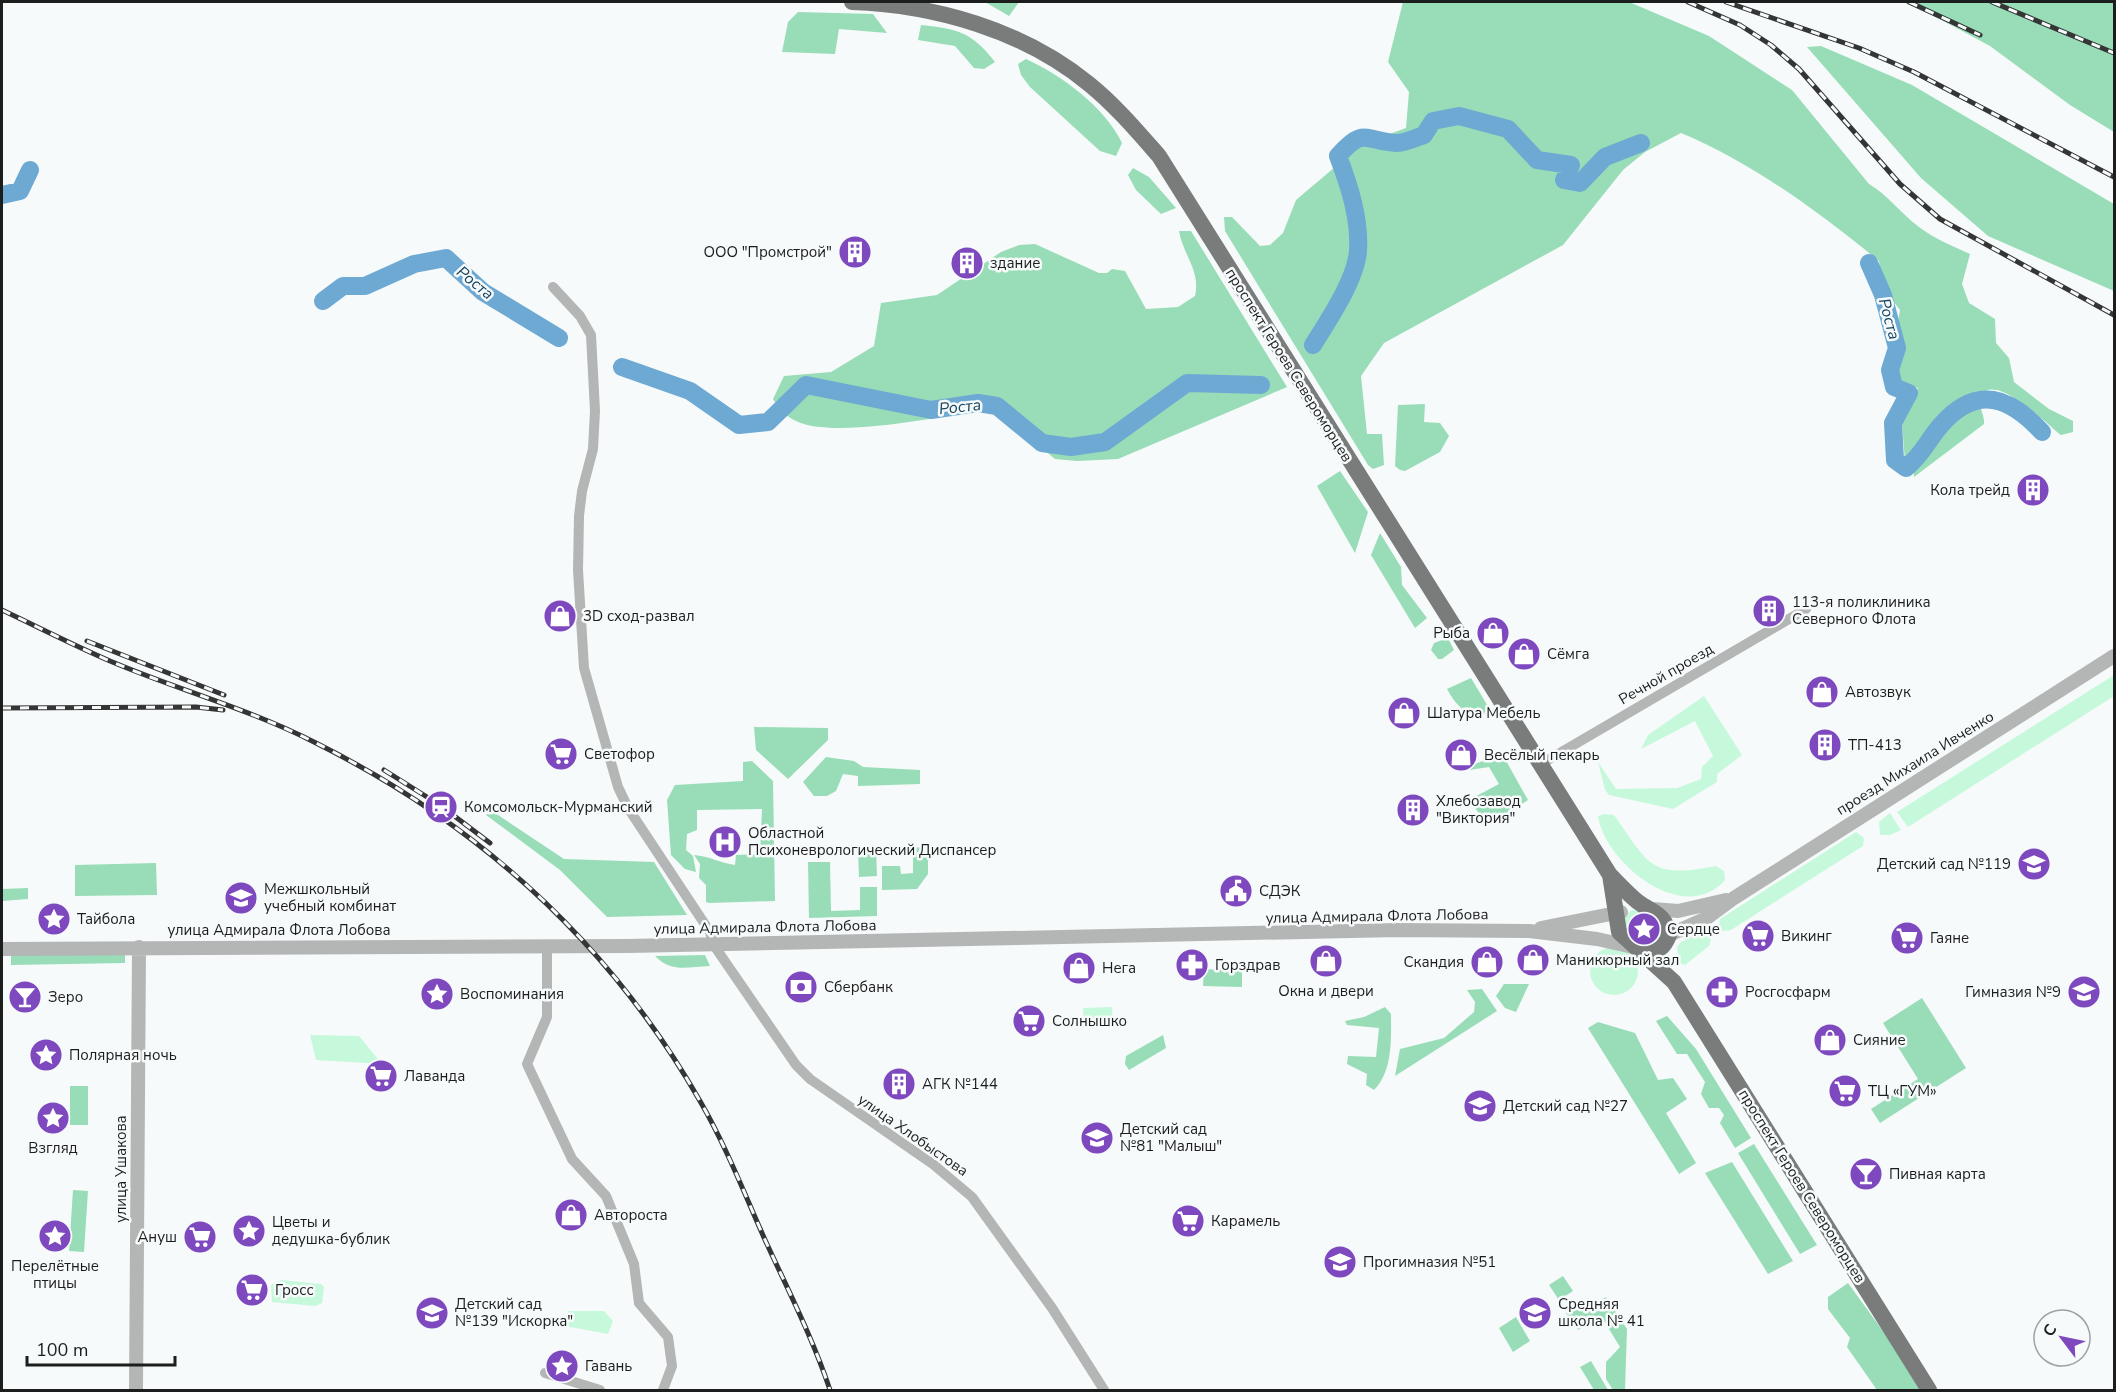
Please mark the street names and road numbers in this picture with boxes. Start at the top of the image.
street label: проспект Героев Североморцев [1221,264,1357,466]
street label: Речной проезд [1615,639,1717,709]
street label: проезд Михаила Ивченко [1832,706,1998,820]
street label: улица Адмирала Флота Лобова [1265,904,1489,928]
street label: улица Адмирала Флота Лобова [653,915,877,939]
street label: улица Адмирала Флота Лобова [168,920,390,940]
street label: проспект Героев Североморцев [1734,1085,1870,1287]
street label: улица Хлобыстова [854,1089,972,1181]
street label: улица Ушакова [111,1115,131,1223]

